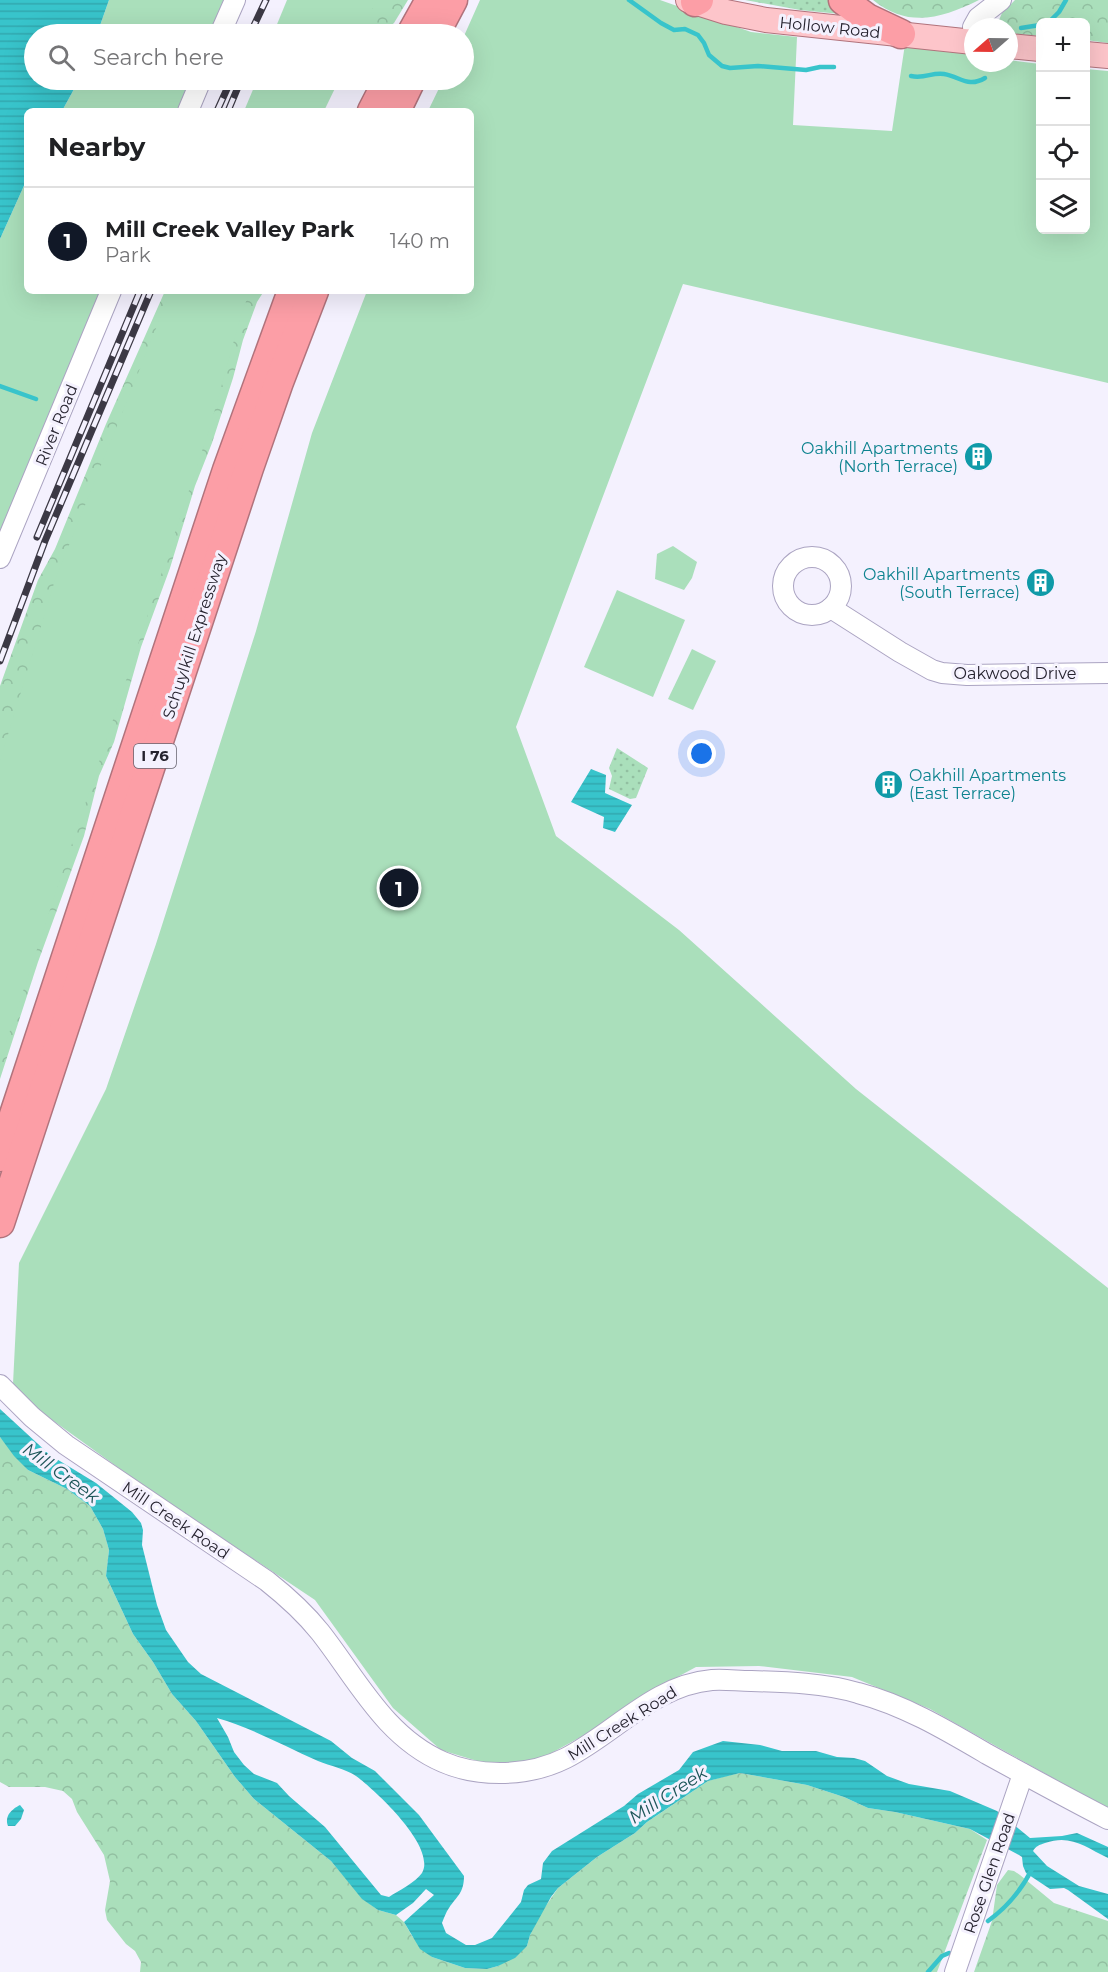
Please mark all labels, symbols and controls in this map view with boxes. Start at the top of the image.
street label: Hollow Road [778,13,881,42]
north arrow [964,18,1018,72]
map controls [1036,18,1090,234]
button: + [1036,18,1090,72]
search box [24,24,474,90]
icon: search [45,41,78,74]
text: Search here [93,44,224,71]
button: − [1036,72,1090,126]
button: locate [1036,126,1090,180]
text: Nearby [48,131,145,163]
button: layers [1036,180,1090,234]
text: Mill Creek Valley Park [105,216,354,243]
text: 1 [64,229,71,253]
text: 140 m [390,229,450,253]
text: Park [105,243,151,267]
street label: River Road [31,382,81,469]
place label: Oakhill Apartments (North Terrace) [801,439,958,476]
building icon: Oakhill Apartments (North Terrace) [963,441,995,473]
street label: Schuylkill Expressway [159,551,230,721]
place label: Oakhill Apartments (South Terrace) [863,565,1020,602]
building icon: Oakhill Apartments (South Terrace) [1025,567,1057,599]
street label: Oakwood Drive [954,664,1076,683]
your location [687,739,716,768]
road number: I 76 [134,744,176,768]
place label: Oakhill Apartments (East Terrace) [909,766,1066,803]
building icon: Oakhill Apartments (East Terrace) [872,768,904,800]
pin: 1 [380,866,418,910]
water label: Mill Creek [19,1438,104,1509]
street label: Mill Creek Road [119,1478,233,1563]
street label: Mill Creek Road [564,1682,680,1765]
water label: Mill Creek [625,1761,712,1828]
street label: Rose Glen Road [960,1810,1019,1936]

